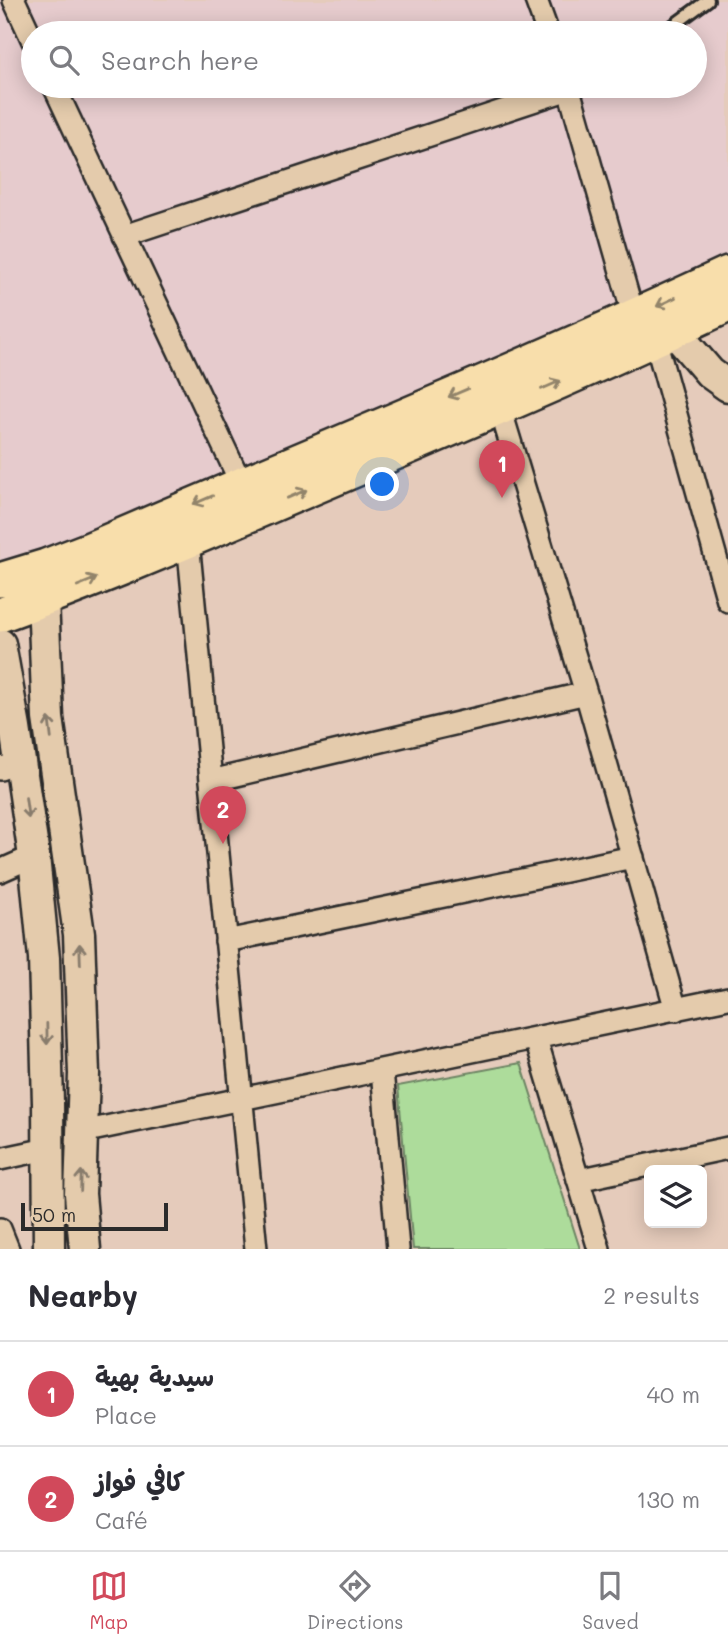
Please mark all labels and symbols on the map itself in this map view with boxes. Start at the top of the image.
one-way arrow [656,296,677,309]
one-way arrow [540,378,561,391]
one-way arrow [447,387,469,400]
pin: 1 [479,440,525,498]
your location [365,467,399,501]
one-way arrow [285,487,307,500]
one-way arrow [193,494,214,507]
one-way arrow [75,574,97,587]
one-way arrow [43,717,56,740]
pin: 2 [200,786,246,844]
one-way arrow [21,796,34,819]
one-way arrow [73,942,86,965]
one-way arrow [40,1022,53,1045]
one-way arrow [74,1170,87,1193]
scale bar [21,1200,168,1232]

